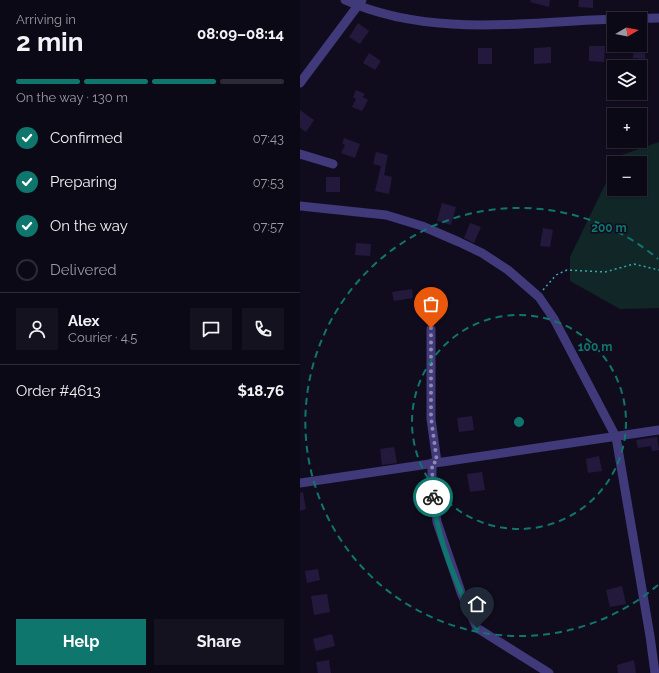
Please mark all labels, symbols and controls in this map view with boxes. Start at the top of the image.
text: Arriving in [16,12,76,27]
north arrow [607,12,647,52]
map controls [607,12,647,196]
text: 08:09–08:14 [197,25,284,43]
text: 2 min [16,27,83,57]
button: layers [607,60,647,100]
text: On the way · 130 m [16,90,128,105]
button: + [607,108,647,148]
icon: check [16,127,38,149]
text: Confirmed [50,129,123,147]
text: 07:43 [253,131,284,146]
button: − [607,156,647,196]
icon: check [16,171,38,193]
text: Preparing [50,173,117,191]
text: 07:53 [253,175,284,190]
icon: check [16,215,38,237]
text: On the way [50,217,128,235]
text: 07:57 [253,219,284,234]
text: 200 m [591,221,627,235]
text: Delivered [50,261,117,279]
pin [414,287,448,328]
icon: bag [420,293,442,315]
button: person [16,308,58,350]
button: chat [190,308,232,350]
button: phone [242,308,284,350]
text: Alex [68,312,99,330]
text: Courier · 4.5 [68,330,137,345]
text: 100 m [578,340,612,354]
text: Order #4613 [16,382,101,400]
text: $18.76 [237,382,284,400]
centre of rings [512,415,526,429]
courier [413,477,453,517]
icon: bike [422,486,444,508]
pin [460,587,494,628]
icon: home [466,593,488,615]
button: Help [16,619,146,665]
button: Share [154,619,284,665]

